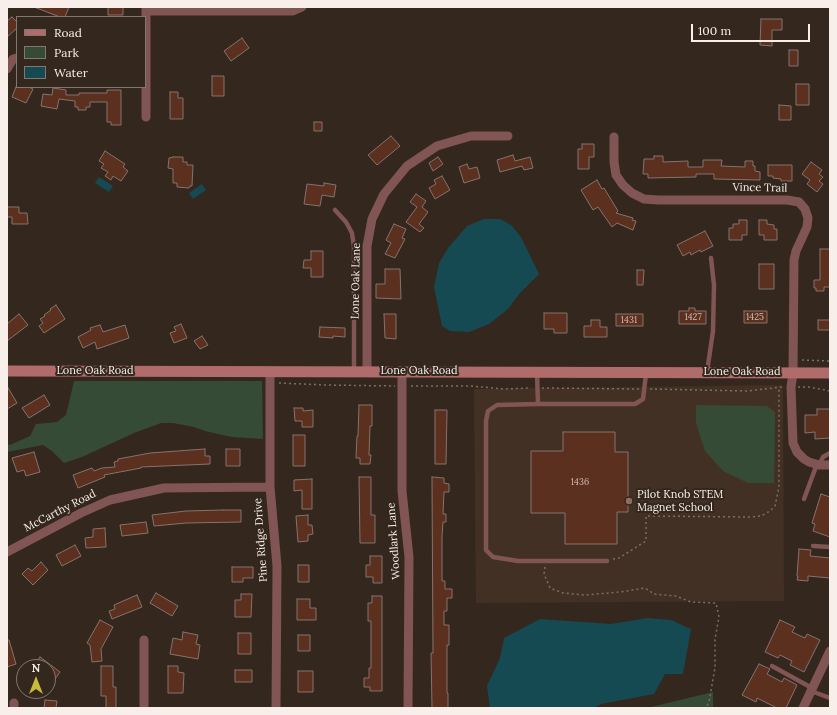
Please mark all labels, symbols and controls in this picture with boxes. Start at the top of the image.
legend [16,16,146,88]
scale bar [693,16,812,42]
text: 100 m [698,23,731,38]
text: Road [54,25,82,40]
text: Park [54,45,79,60]
text: Water [54,65,88,80]
street label: Vince Trail [733,181,787,195]
street label: Lone Oak Lane [349,243,363,319]
house number: 1427 [684,312,702,322]
house number: 1425 [746,312,764,322]
house number: 1431 [621,315,637,325]
street label: Lone Oak Road [56,364,134,378]
street label: Lone Oak Road [380,364,458,378]
street label: Lone Oak Road [703,365,781,379]
house number: 1436 [571,477,589,487]
street label: McCarthy Road [22,487,98,535]
place label: Pilot Knob STEM Magnet School [637,488,723,514]
marker: Pilot Knob STEM Magnet School [624,496,634,506]
street label: Pine Ridge Drive [251,498,271,582]
street label: Woodlark Lane [385,502,403,580]
north arrow [16,659,56,699]
text: N [32,661,40,675]

